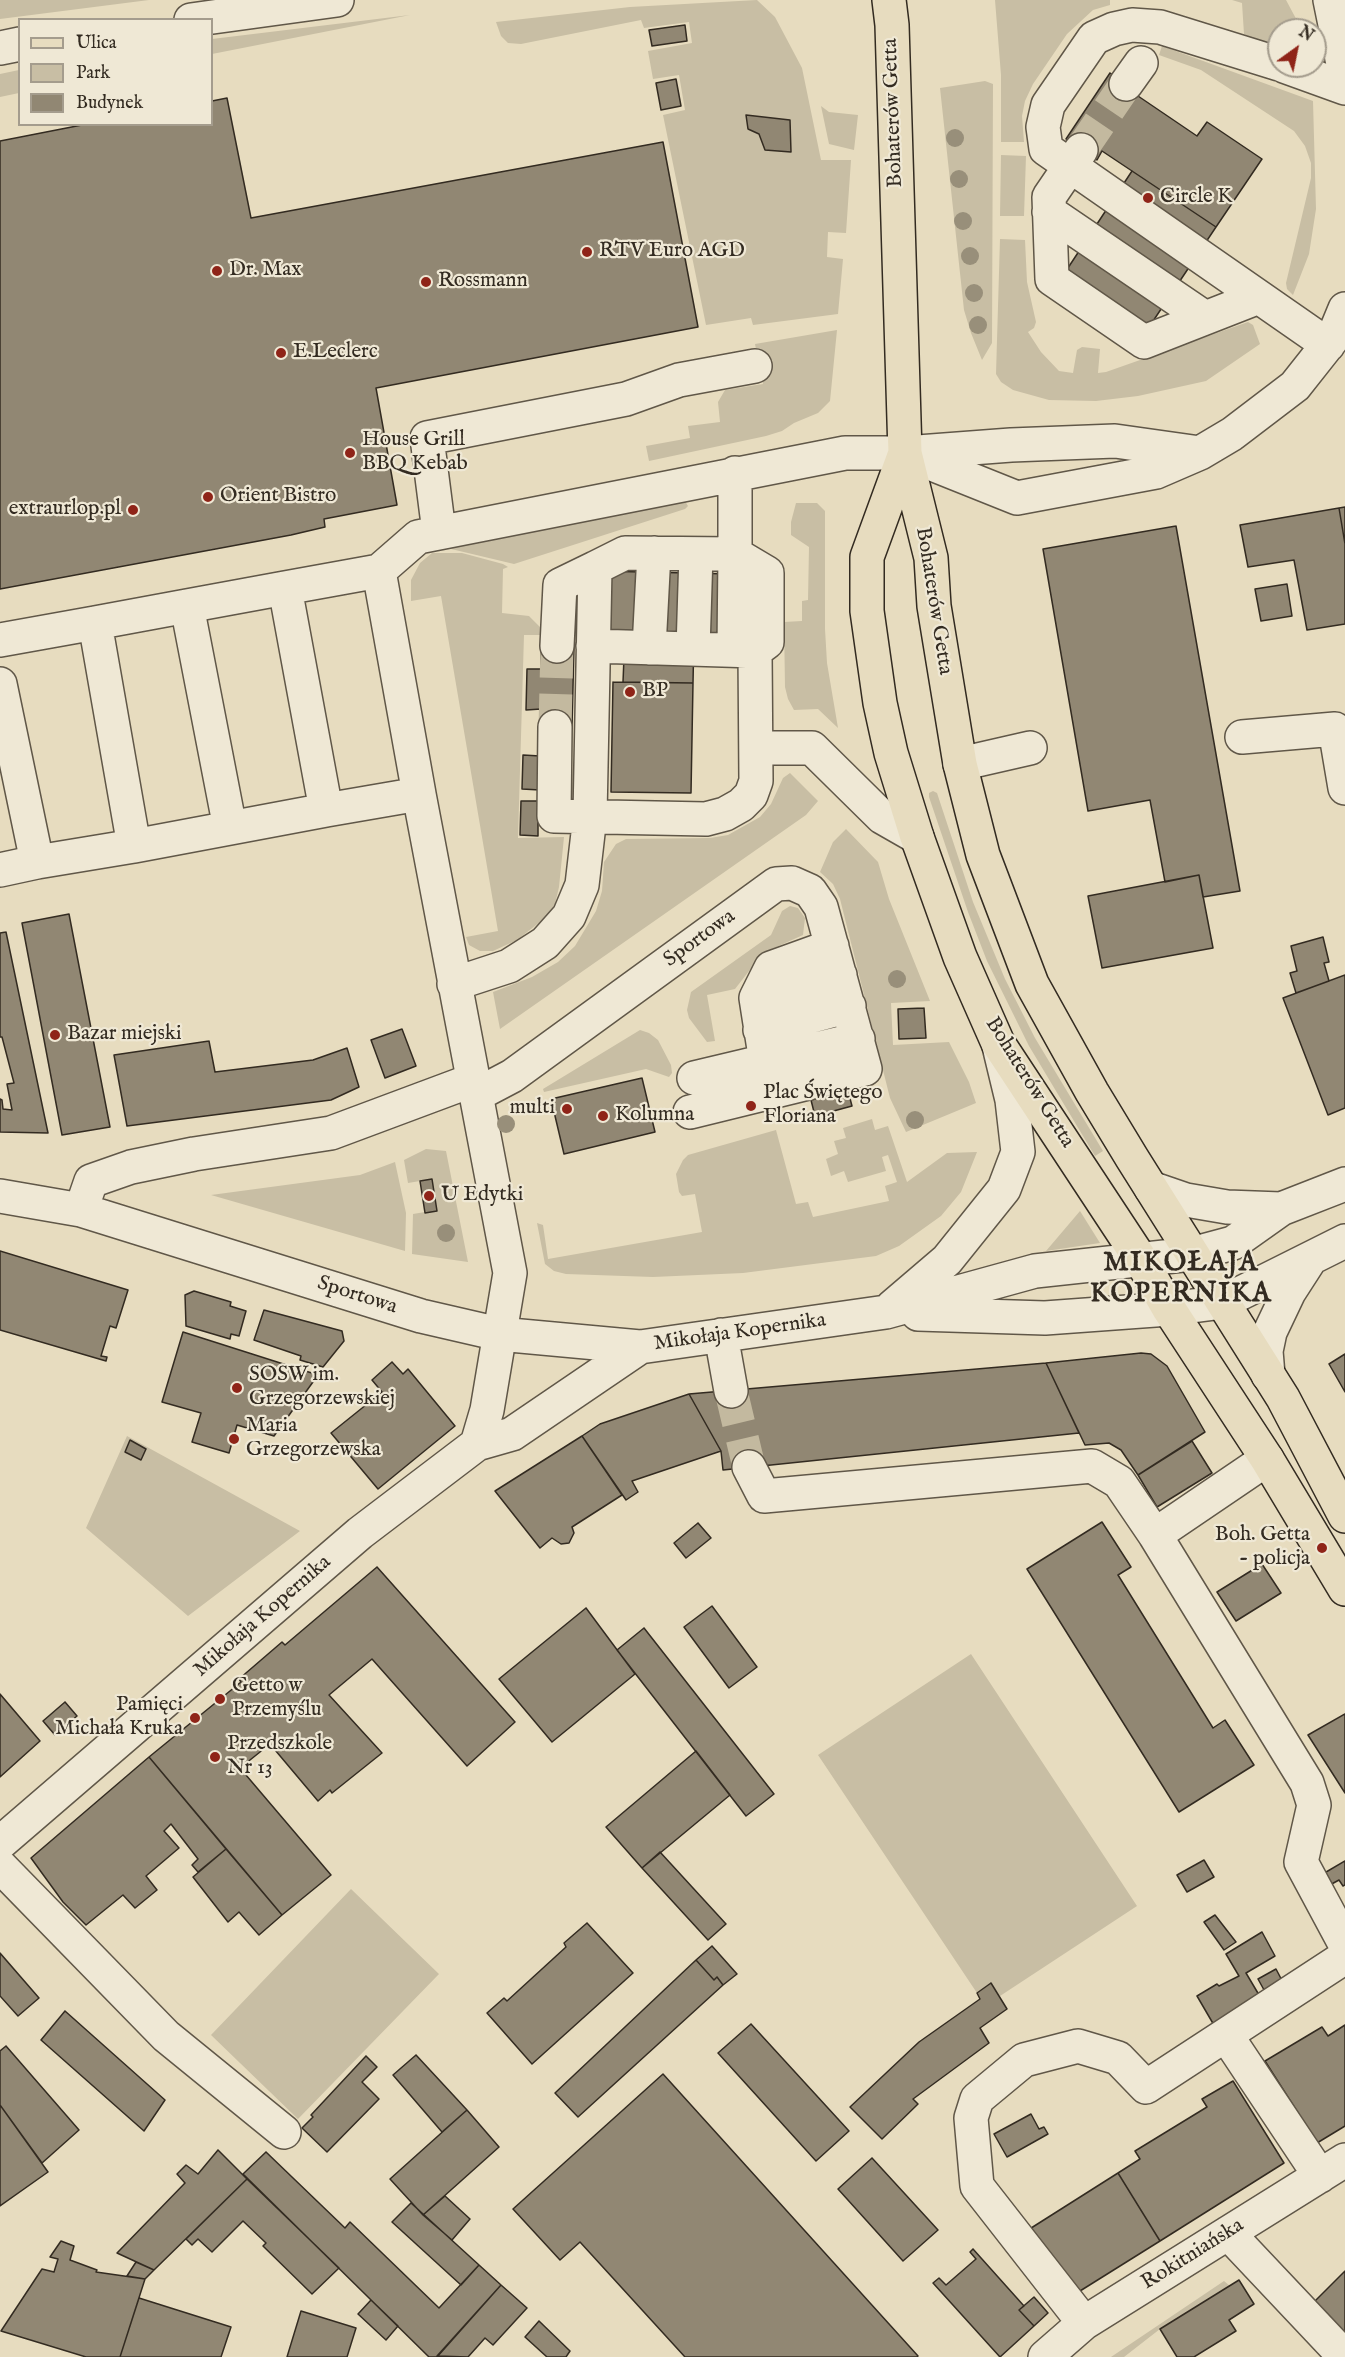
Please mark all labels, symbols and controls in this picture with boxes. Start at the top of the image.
legend [18,18,213,126]
north arrow [1267,18,1327,78]
text: N [1294,22,1317,47]
text: Ulica [76,32,117,55]
street label: Bohaterów Getta [879,38,909,188]
text: Park [76,62,110,85]
text: Budynek [76,92,143,115]
place label: Circle K [1160,185,1232,211]
marker: Circle K [1141,191,1155,205]
place label: RTV Euro AGD [599,239,745,265]
marker: RTV Euro AGD [580,245,594,259]
place label: Dr. Max [229,258,301,284]
marker: Dr. Max [210,264,224,278]
place label: Rossmann [438,269,528,295]
marker: Rossmann [419,275,433,289]
place label: E.Leclerc [293,340,378,366]
marker: E.Leclerc [274,346,288,360]
place label: House Grill BBQ Kebab [362,428,468,478]
marker: House Grill BBQ Kebab [343,446,357,460]
place label: Orient Bistro [220,484,336,510]
marker: Orient Bistro [201,490,215,504]
place label: extraurlop.pl [9,497,121,523]
marker: extraurlop.pl [126,503,140,517]
street label: Bohaterów Getta [909,525,957,677]
place label: BP [642,679,668,705]
marker: BP [623,685,637,699]
street label: Sportowa [659,905,741,973]
street label: Bohaterów Getta [979,1013,1079,1153]
place label: Bazar miejski [67,1022,182,1048]
marker: Bazar miejski [48,1028,62,1042]
place label: Plac Świętego Floriana [763,1081,882,1131]
place label: multi [509,1096,555,1122]
marker: Plac Świętego Floriana [744,1099,758,1113]
marker: multi [560,1102,574,1116]
place label: Kolumna [615,1103,694,1129]
marker: Kolumna [596,1109,610,1123]
place label: U Edytki [441,1183,523,1209]
marker: U Edytki [422,1189,436,1203]
district label: MIKOŁAJA KOPERNIKA [1090,1248,1272,1311]
street label: Sportowa [314,1271,400,1321]
street label: Mikołaja Kopernika [652,1308,828,1358]
place label: SOSW im. Grzegorzewskiej [249,1363,395,1413]
marker: SOSW im. Grzegorzewskiej [230,1381,244,1395]
place label: Maria Grzegorzewska [246,1414,381,1464]
marker: Maria Grzegorzewska [227,1432,241,1446]
place label: Boh. Getta - policja [1215,1523,1310,1573]
marker: Boh. Getta - policja [1315,1541,1329,1555]
street label: Mikołaja Kopernika [189,1551,337,1683]
place label: Getto w Przemyślu [232,1674,322,1724]
marker: Getto w Przemyślu [213,1692,227,1706]
place label: Pamięci Michała Kruka [55,1693,183,1743]
marker: Pamięci Michała Kruka [188,1711,202,1725]
place label: Przedszkole Nr 13 [227,1732,332,1782]
marker: Przedszkole Nr 13 [208,1750,222,1764]
street label: Rokitniańska [1137,2214,1249,2296]

